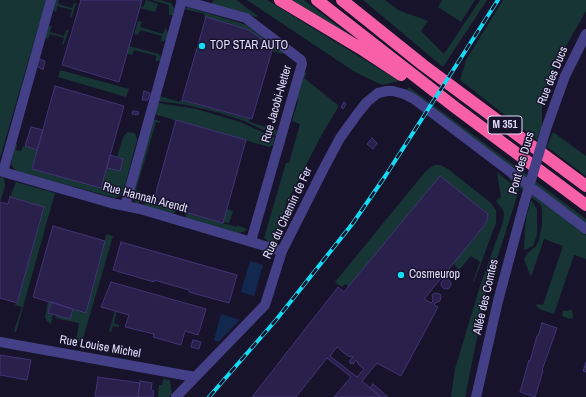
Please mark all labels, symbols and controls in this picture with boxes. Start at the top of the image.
place label: TOP STAR AUTO [210,39,288,53]
marker: TOP STAR AUTO [197,41,207,51]
street label: Rue des Ducs [535,45,571,107]
street label: Rue Jacobi-Netter [259,64,295,144]
road number: M 351 [488,116,522,134]
street label: Pont des Ducs [506,130,538,196]
street label: Rue du Chemin de Fer [260,165,316,261]
street label: Rue Hannah Arendt [101,180,189,216]
street label: Allée des Comtes [470,258,502,336]
place label: Cosmeurop [409,268,460,282]
marker: Cosmeurop [396,270,406,280]
street label: Rue Louise Michel [58,333,142,361]

